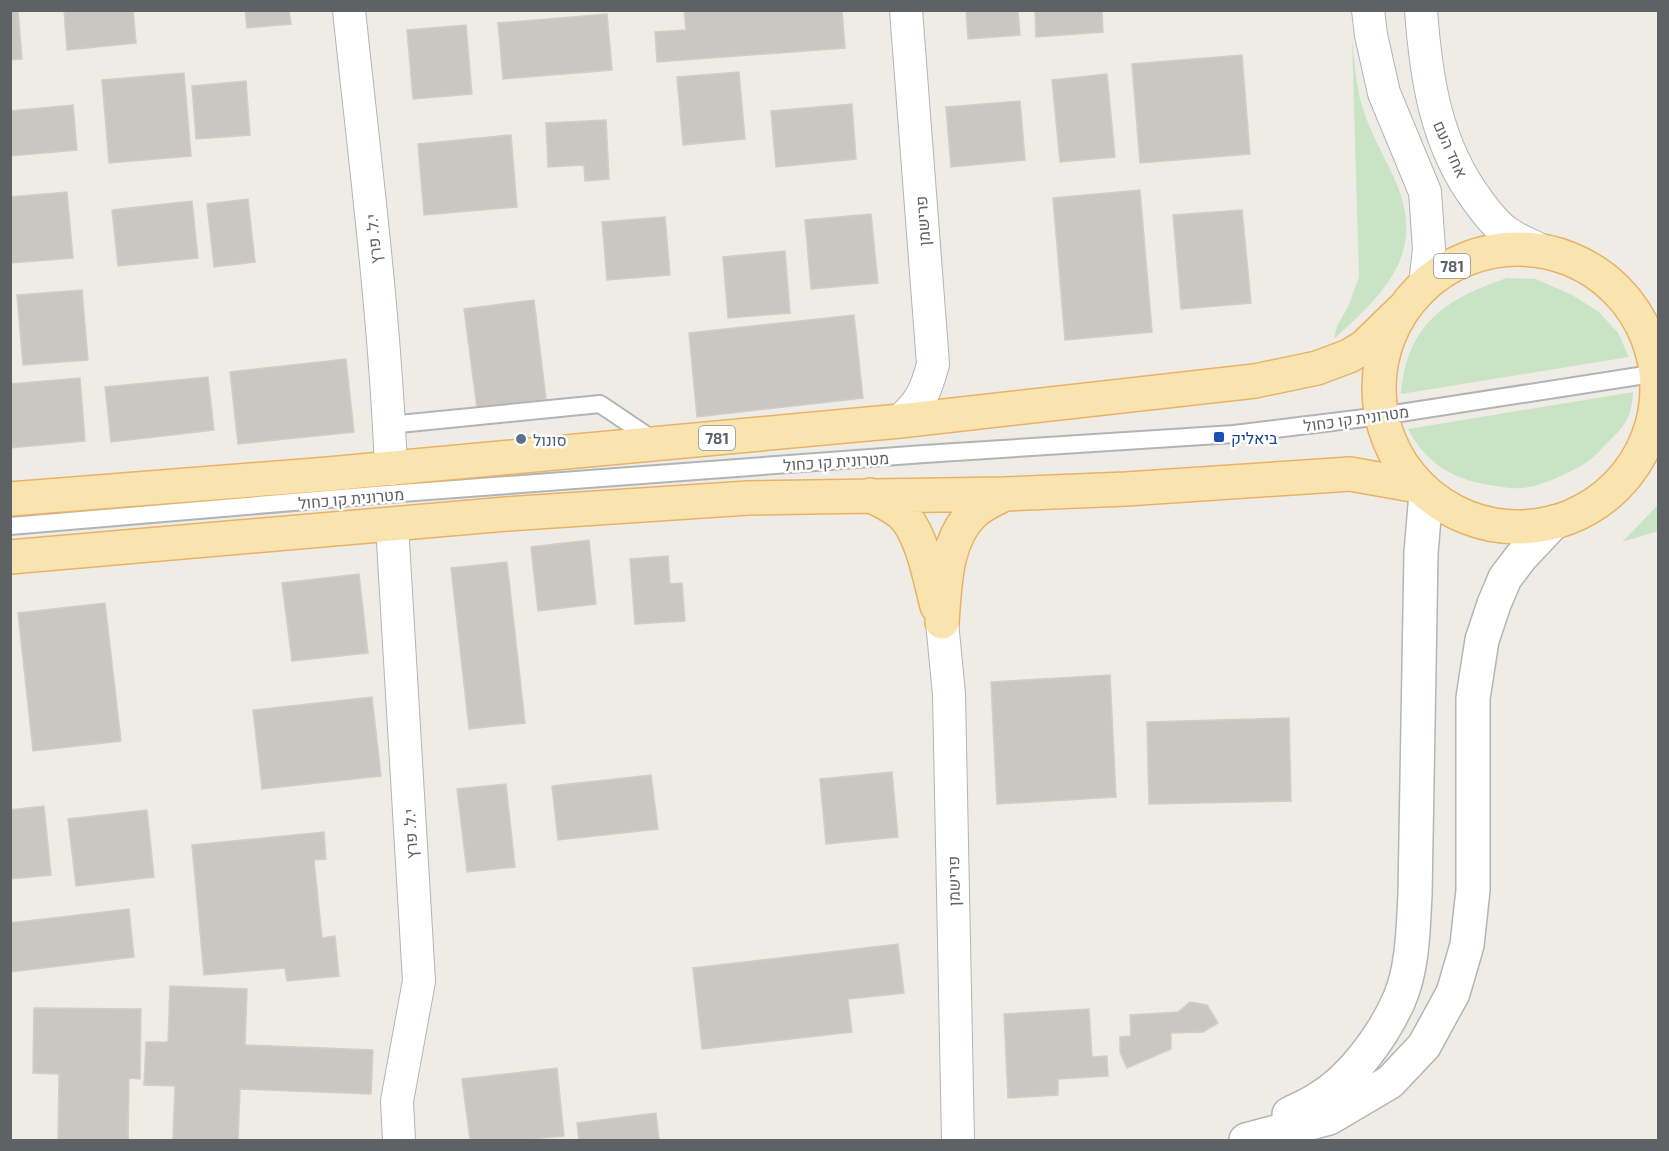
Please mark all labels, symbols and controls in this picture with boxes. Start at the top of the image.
street label: אחד העם [1430,117,1472,181]
street label: פרישמן [911,195,933,247]
street label: י.ל. פרץ [361,213,385,265]
road number: 781 [1434,254,1470,278]
street label: מטרונית קו כחול [1302,401,1410,435]
road number: 781 [699,426,735,450]
place label: ביאליק [1231,428,1278,447]
place label: סונול [533,430,567,449]
marker: ביאליק [1212,430,1226,444]
marker: סונול [514,432,528,446]
street label: מטרונית קו כחול [782,448,890,474]
street label: מטרונית קו כחול [297,484,405,512]
street label: י.ל. פרץ [399,808,421,860]
street label: פרישמן [943,856,963,906]

